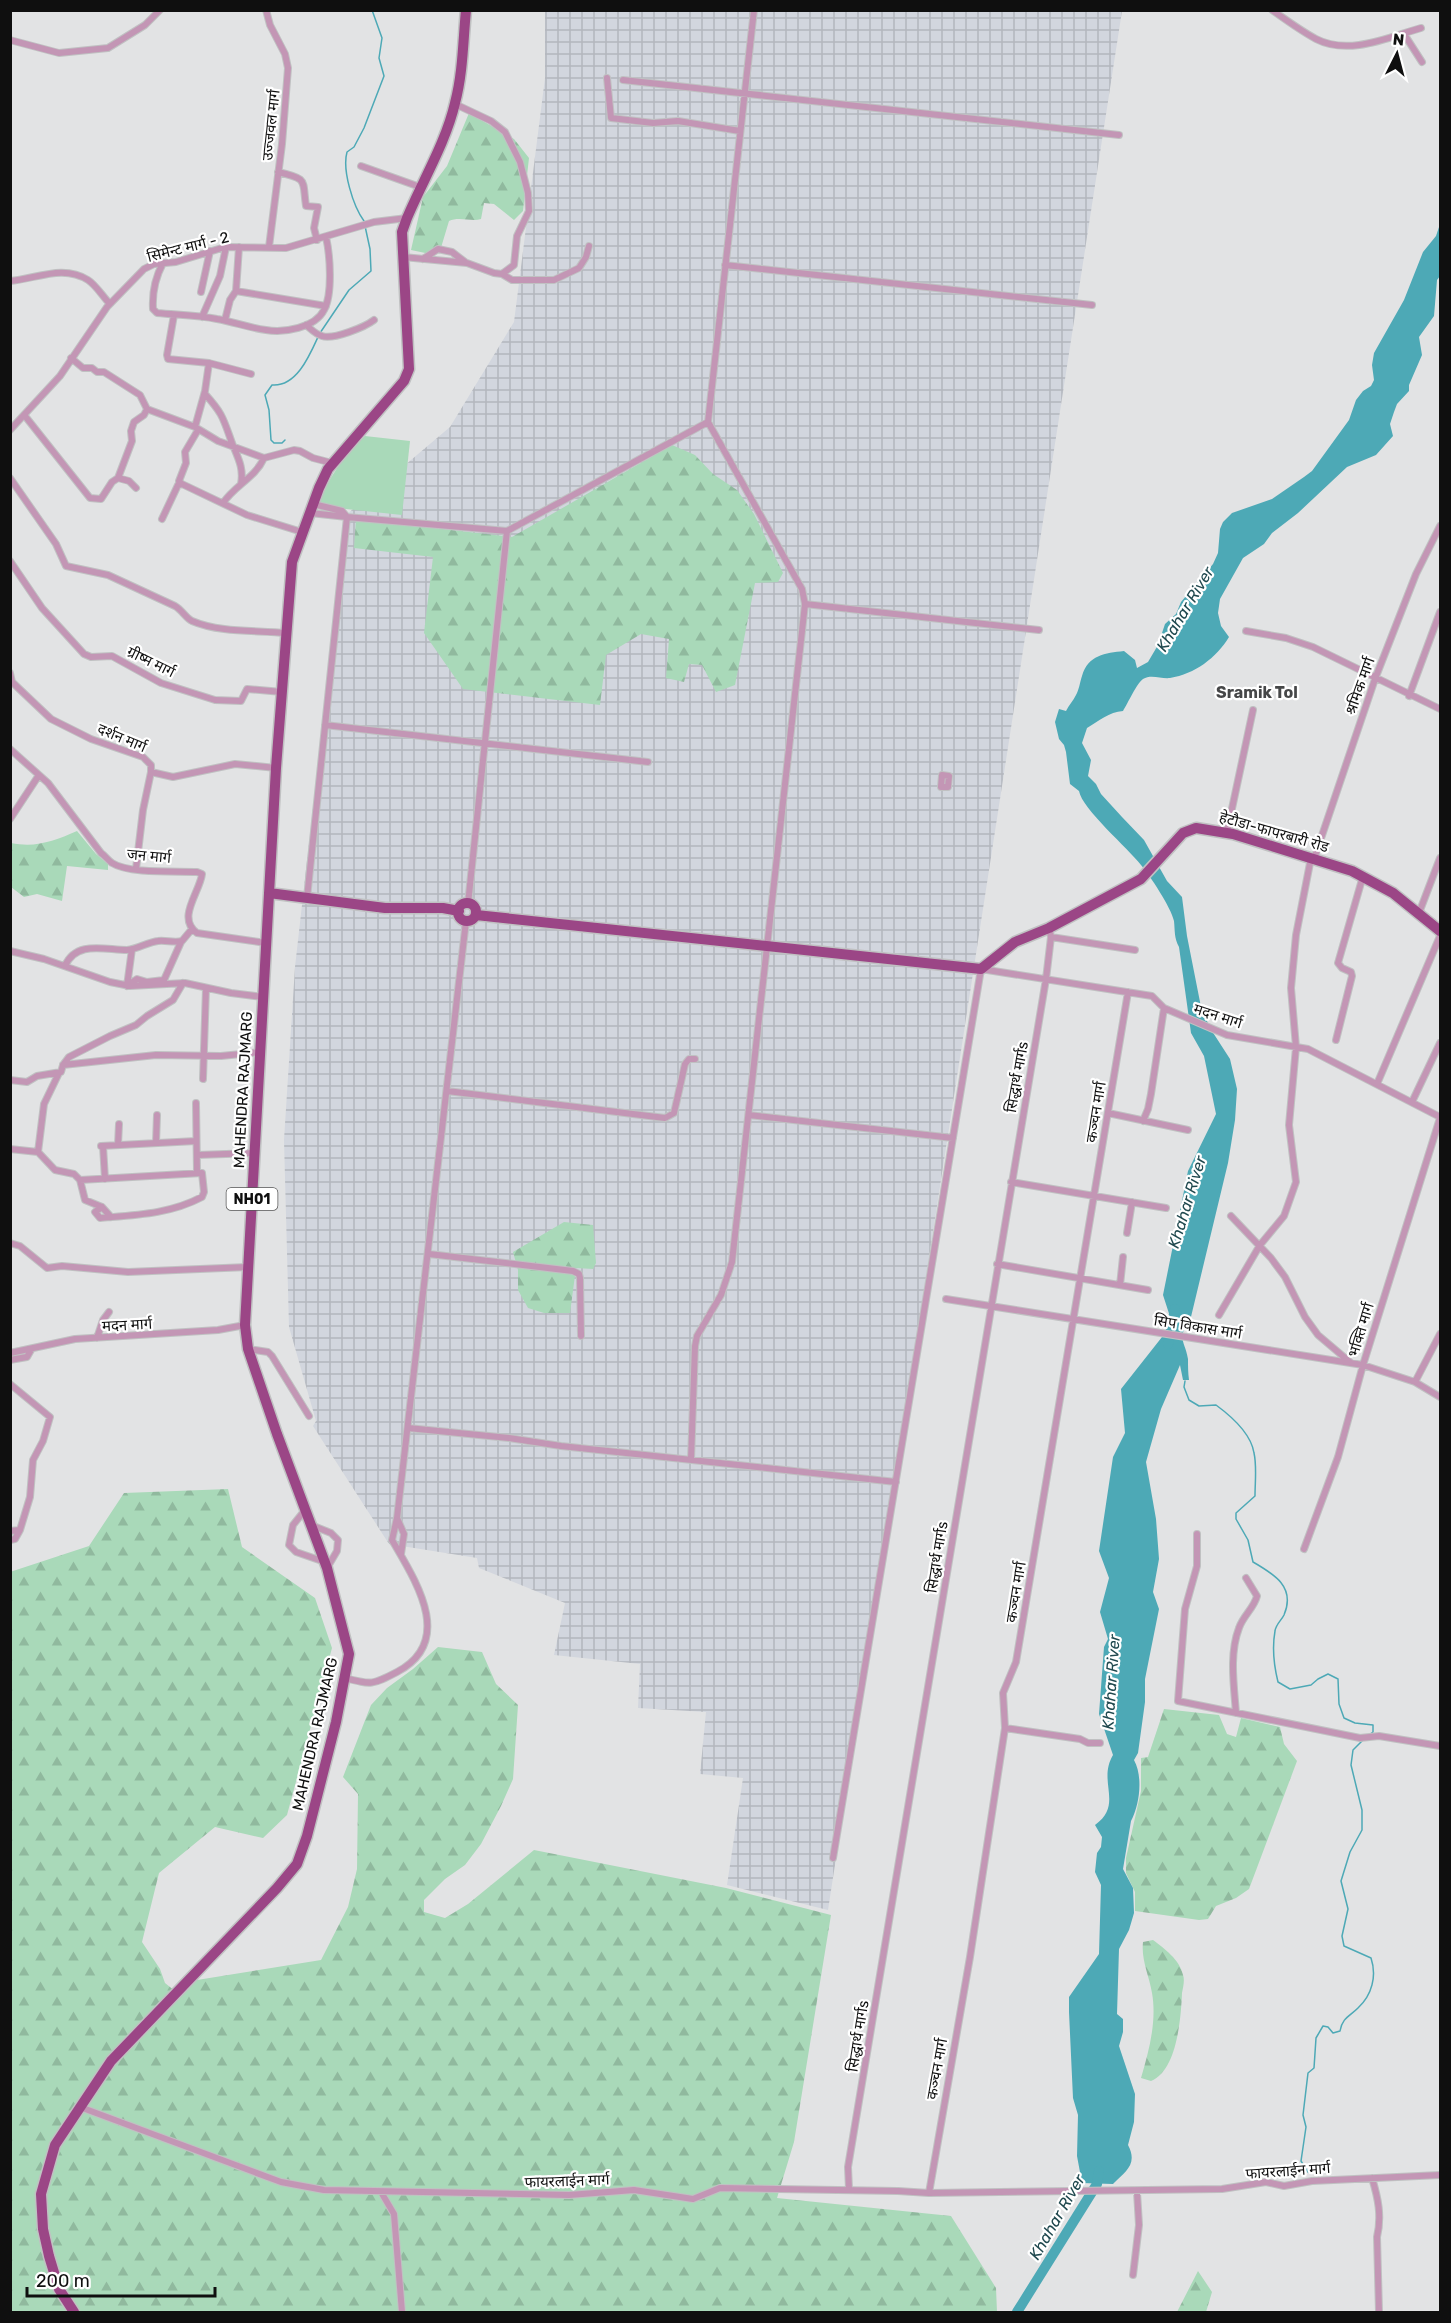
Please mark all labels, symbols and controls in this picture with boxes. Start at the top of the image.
north arrow [1367,24,1427,84]
text: N [1392,30,1405,50]
street label: उज्जवल मार्ग [258,88,284,161]
street label: सिमेन्ट मार्ग - 2 [145,228,231,266]
water label: Khahar River [1152,562,1218,655]
street label: ग्रीष्म मार्ग [124,643,179,682]
street label: श्रमिक मार्ग [1341,654,1379,717]
district label: Sramik Tol [1216,683,1298,702]
street label: दर्शन मार्ग [95,720,150,757]
street label: हेटौडा-फापरबारी रोड [1217,808,1332,856]
street label: जन मार्ग [126,845,173,867]
street label: मदन मार्ग [1191,1000,1246,1033]
street label: MAHENDRA RAJMARG [230,1011,256,1169]
street label: सिद्धार्थ मार्गs [1002,1040,1032,1114]
street label: कञ्चन मार्ग [1082,1079,1110,1144]
water label: Khahar River [1164,1153,1210,1250]
road number: NH01 [226,1188,278,1210]
street label: भक्ति मार्ग [1344,1300,1378,1359]
street label: सिप विकास मार्ग [1153,1311,1244,1343]
street label: मदन मार्ग [101,1315,154,1335]
street label: सिद्धार्थ मार्गs [922,1520,952,1594]
street label: कञ्चन मार्ग [1002,1559,1030,1624]
water label: Khahar River [1098,1633,1124,1730]
street label: MAHENDRA RAJMARG [289,1656,341,1812]
street label: सिद्धार्थ मार्गs [843,1999,873,2073]
street label: कञ्चन मार्ग [923,2036,951,2101]
street label: फायरलाईन मार्ग [1245,2159,1332,2183]
street label: फायरलाईन मार्ग [524,2170,611,2191]
water label: Khahar River [1025,2170,1090,2263]
scale bar [27,2260,214,2298]
text: 200 m [36,2270,90,2292]

